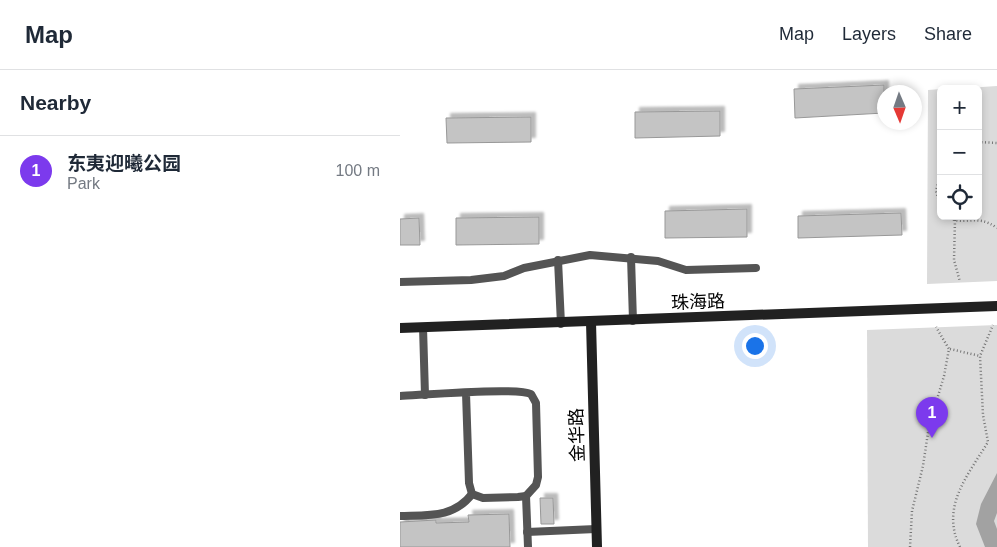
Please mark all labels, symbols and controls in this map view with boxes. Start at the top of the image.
text: Map [25,21,73,48]
text: Map [779,24,814,44]
text: Layers [842,24,896,44]
text: Share [924,24,972,44]
north arrow [877,85,922,130]
map controls [937,85,982,220]
button: + [937,85,982,130]
text: Nearby [20,91,91,114]
button: − [937,130,982,175]
text: 东夷迎曦公园 [67,153,181,174]
text: 1 [32,162,40,179]
text: 100 m [336,162,380,179]
text: Park [67,175,100,192]
button: locate [937,175,982,220]
street label: 珠海路 [671,291,725,313]
your location [742,333,768,359]
pin: 1 [916,397,948,438]
street label: 金华路 [566,408,588,462]

